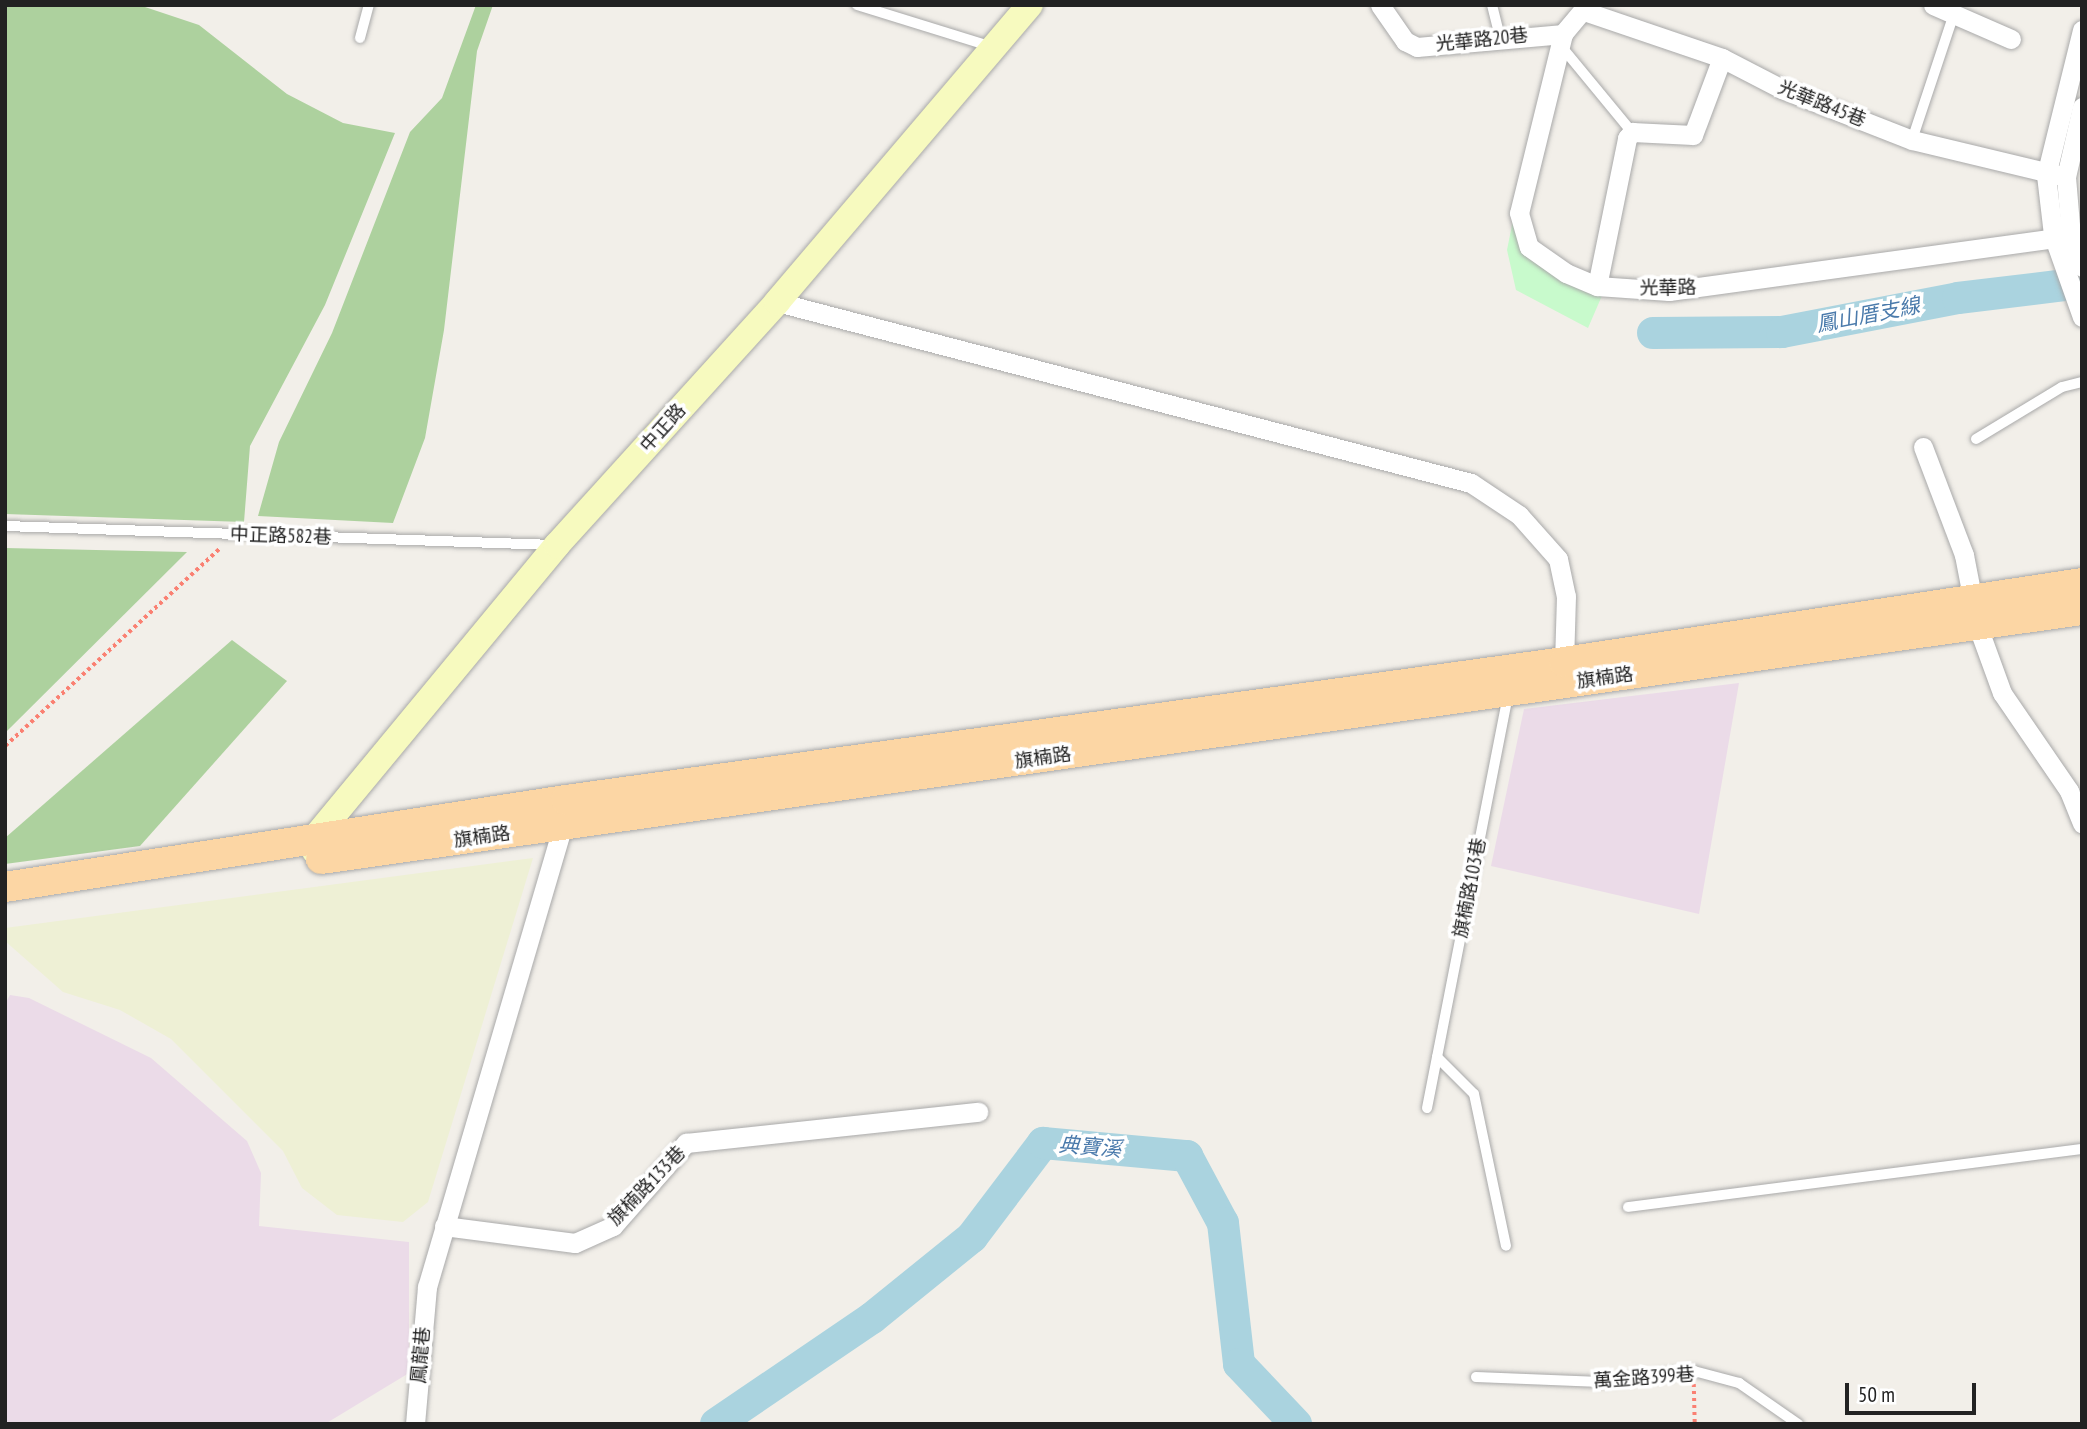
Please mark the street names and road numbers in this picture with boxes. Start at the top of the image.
street label: 光華路20巷 [1435,24,1529,56]
street label: 光華路45巷 [1775,76,1869,132]
street label: 光華路 [1639,276,1697,300]
street label: 中正路 [635,399,691,457]
street label: 中正路582巷 [230,523,332,549]
street label: 旗楠路 [1575,663,1635,693]
street label: 旗楠路 [1013,743,1073,773]
street label: 旗楠路 [452,822,512,852]
street label: 旗楠路103巷 [1449,836,1491,940]
street label: 旗楠路133巷 [603,1142,691,1230]
street label: 鳳龍巷 [407,1326,435,1384]
street label: 萬金路399巷 [1593,1363,1695,1393]

